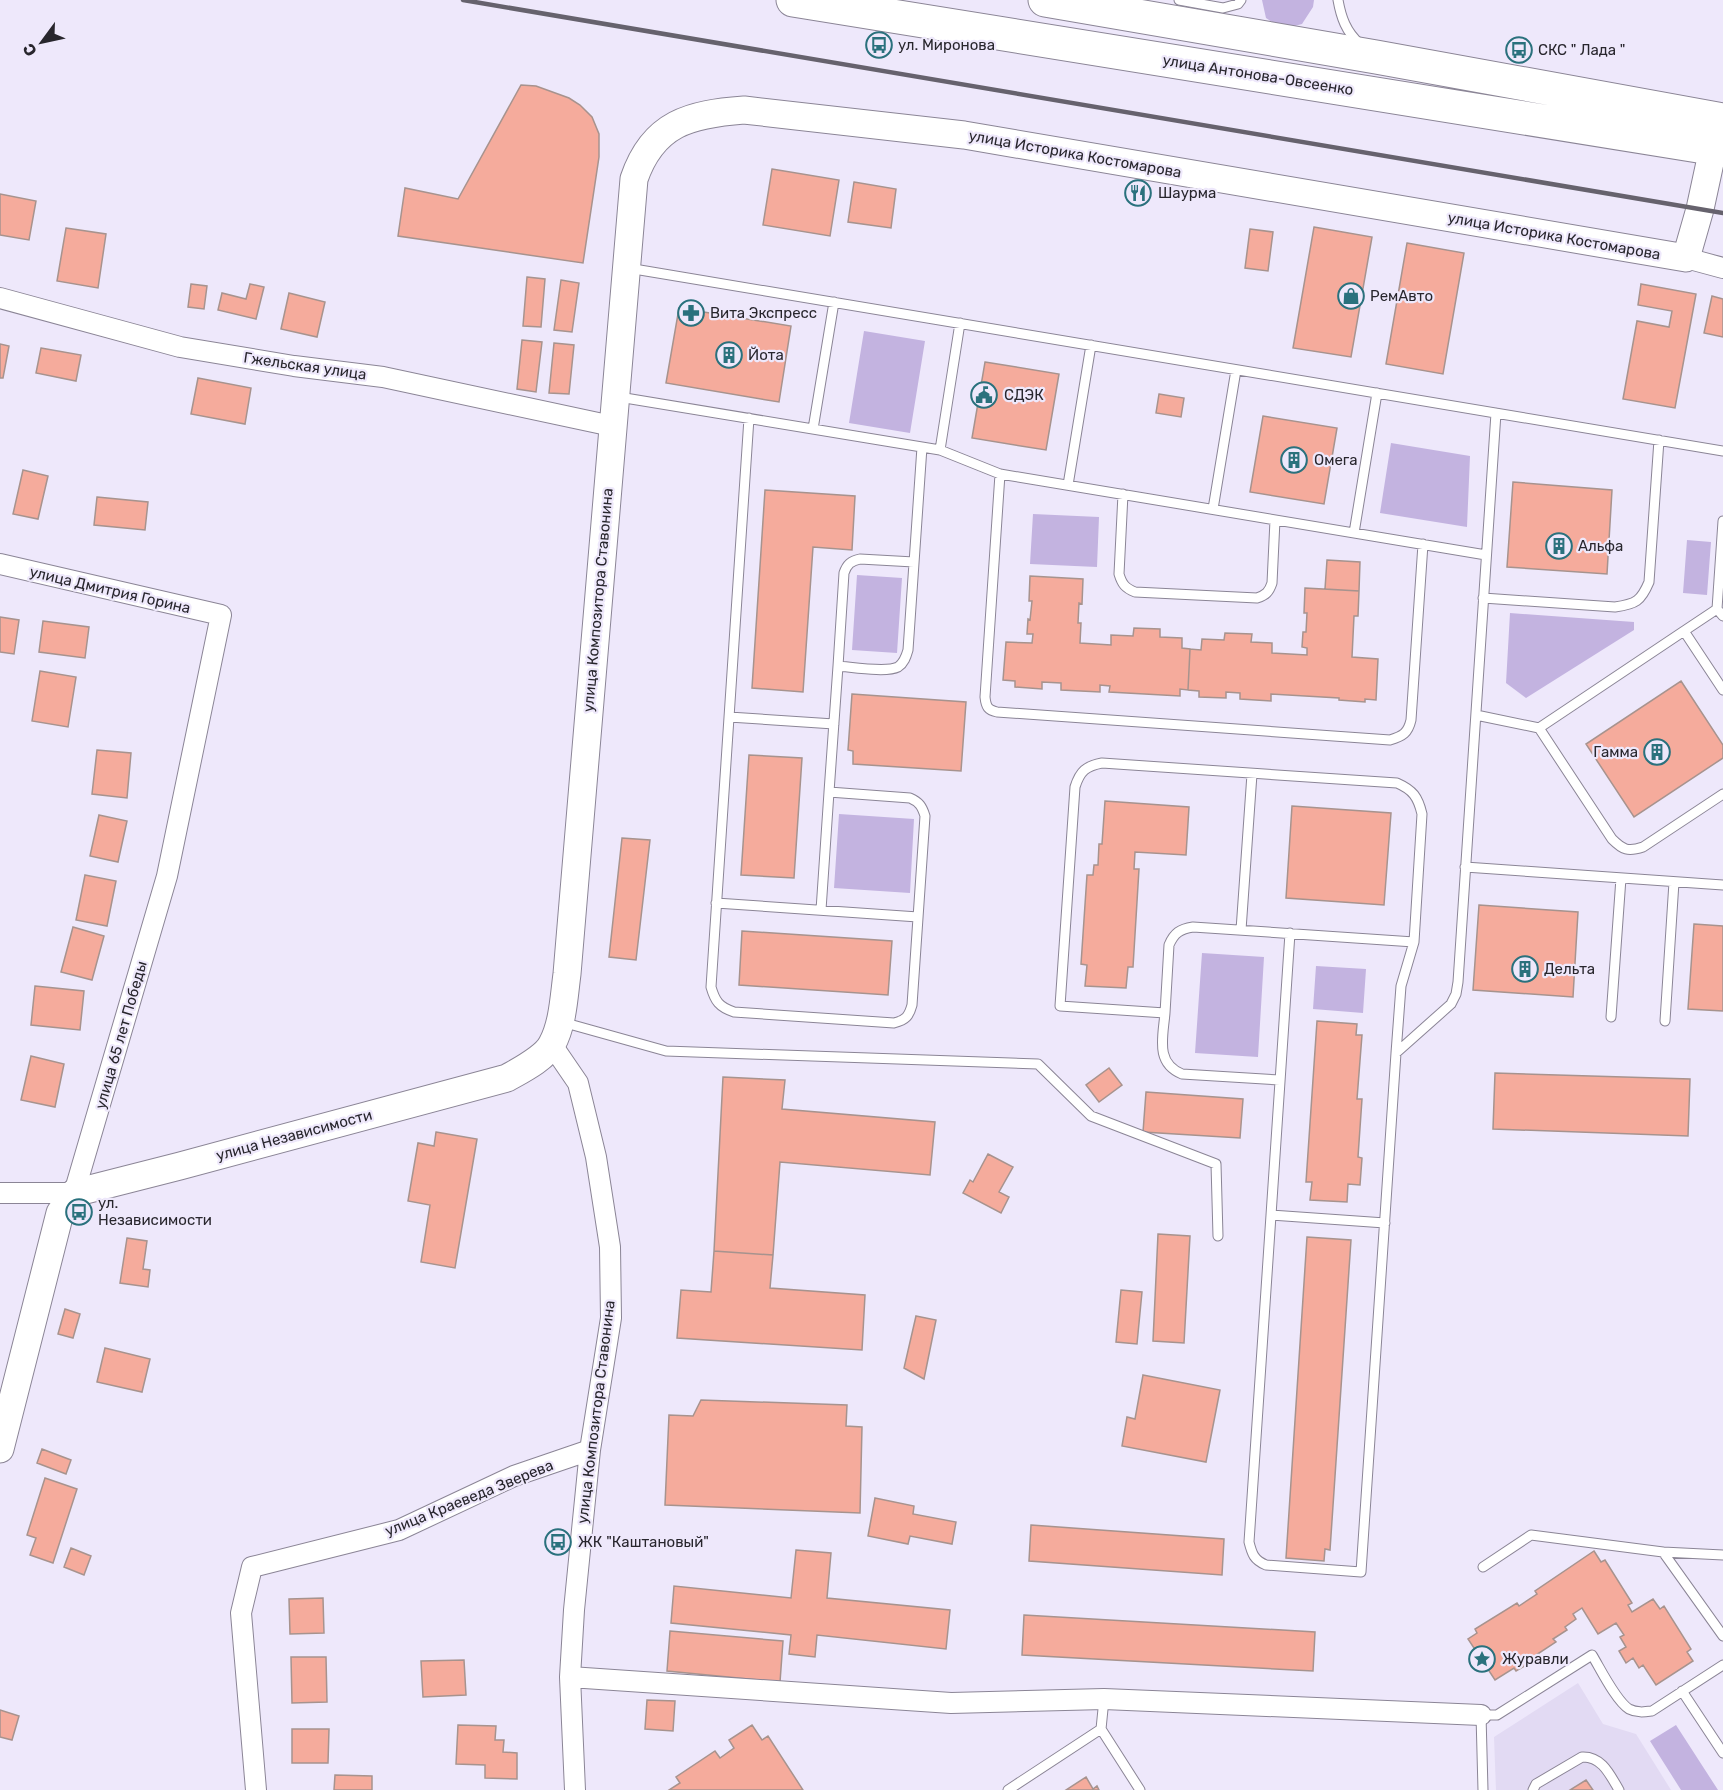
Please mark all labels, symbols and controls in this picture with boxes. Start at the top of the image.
north arrow [12,12,72,72]
bus stop icon: ул. Миронова [864,30,894,60]
bus stop icon: СКС " Лада " [1504,35,1534,65]
place label: ул. Миронова [898,36,995,54]
text: С [19,40,41,60]
place label: СКС " Лада " [1538,41,1625,59]
street label: улица Антонова-Овсеенко [1161,51,1355,99]
street label: улица Историка Костомарова [967,126,1183,182]
restaurant icon: Шаурма [1123,178,1153,208]
place label: Шаурма [1158,184,1216,202]
street label: улица Историка Костомарова [1446,208,1662,264]
shop icon: РемАвто [1336,281,1366,311]
place label: РемАвто [1370,287,1433,305]
pharmacy icon: Вита Экспресс [676,298,706,328]
place label: Вита Экспресс [710,304,817,322]
building icon: Йота [714,340,744,370]
place label: Йота [748,346,784,364]
street label: Гжельская улица [242,348,368,384]
public building icon: СДЭК [969,380,999,410]
place label: СДЭК [1004,386,1044,404]
building icon: Омега [1279,445,1309,475]
place label: Омега [1314,451,1358,469]
street label: улица Композитора Ставонина [579,487,617,713]
building icon: Альфа [1544,531,1574,561]
place label: Альфа [1578,537,1623,555]
street label: улица Дмитрия Горина [28,563,192,617]
building icon: Гамма [1642,737,1672,767]
place label: Гамма [1593,743,1638,761]
building icon: Дельта [1510,954,1540,984]
street label: улица 65 лет Победы [91,959,151,1111]
place label: Дельта [1544,960,1595,978]
street label: улица Независимости [214,1105,374,1165]
place label: ул. Независимости [98,1194,212,1229]
bus stop icon: ул. Независимости [64,1197,94,1227]
street label: улица Композитора Ставонина [573,1299,619,1525]
street label: улица Краеведа Зверева [382,1456,556,1540]
bus stop icon: ЖК "Каштановый" [543,1527,573,1557]
place label: ЖК "Каштановый" [578,1533,709,1551]
place icon: Журавли [1467,1644,1497,1674]
place label: Журавли [1502,1650,1569,1668]

